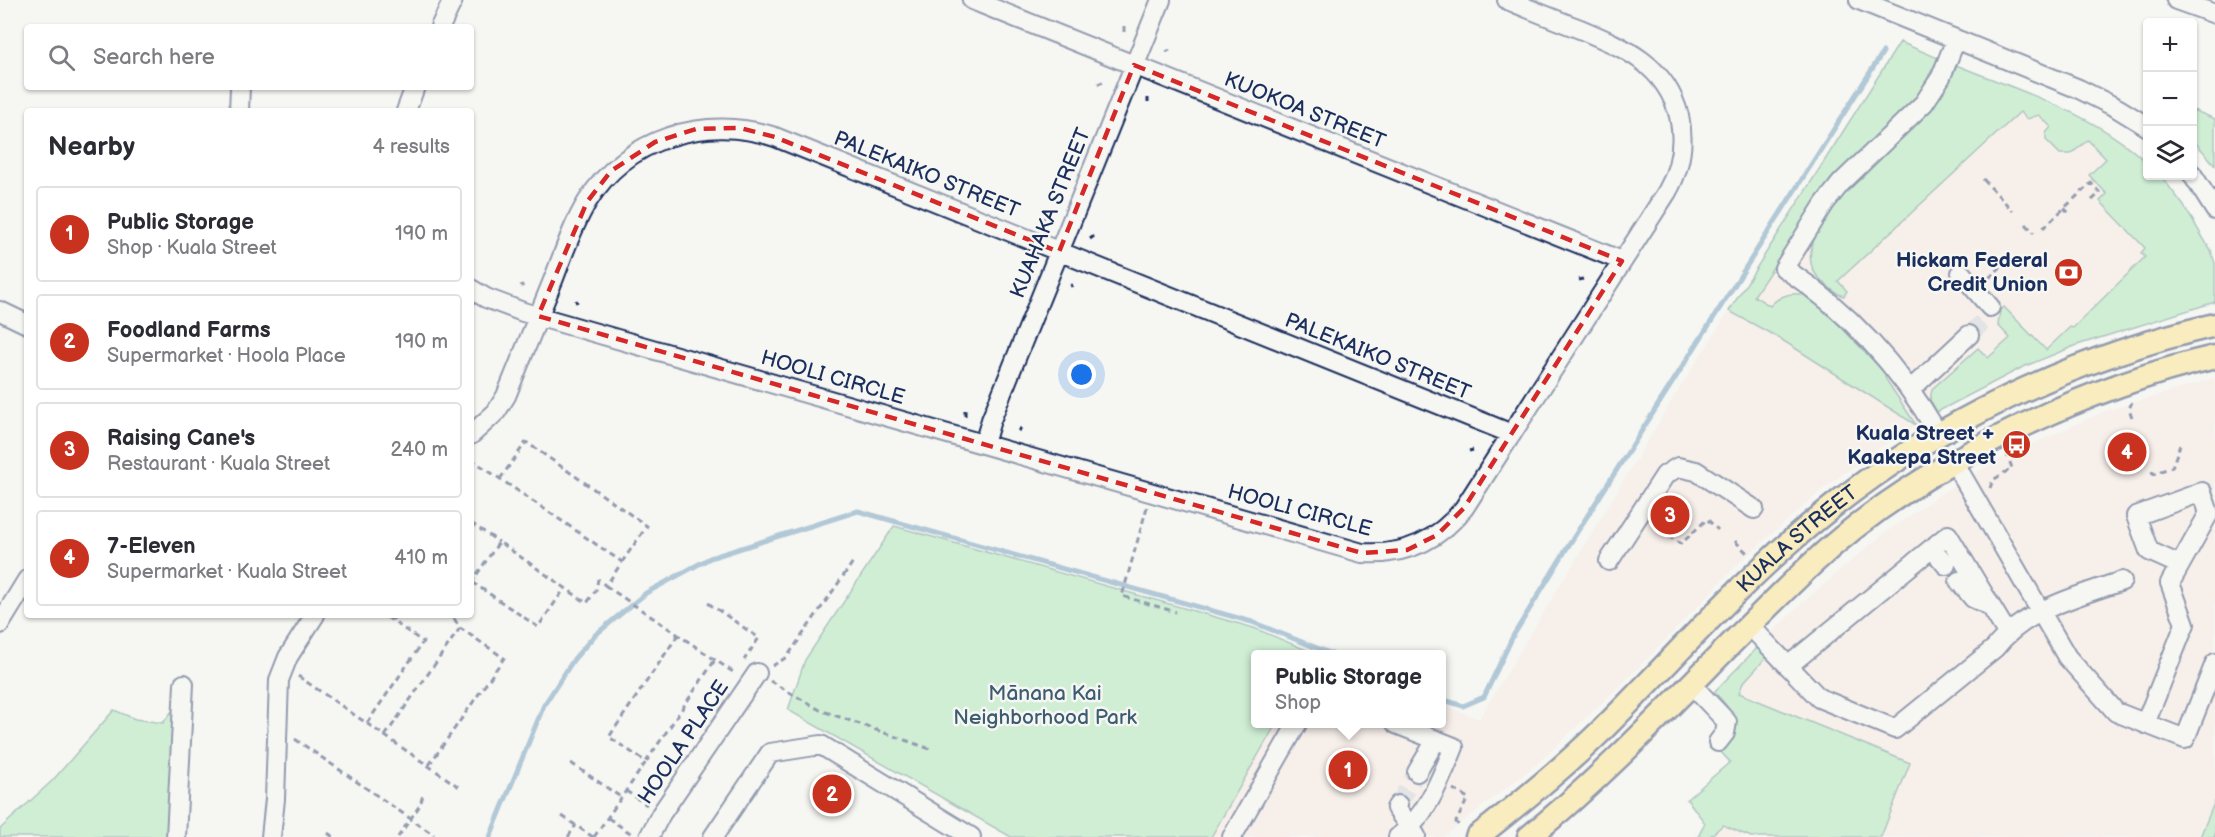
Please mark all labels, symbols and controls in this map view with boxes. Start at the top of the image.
map controls [2143,18,2197,180]
button: + [2143,18,2197,72]
search box [24,24,474,90]
icon: search [45,41,78,74]
text: Search here [93,44,215,71]
street label: KUOKOA STREET [1220,67,1390,154]
button: − [2143,72,2197,126]
street label: KUAHAKA STREET [1005,124,1096,302]
street label: PALEKAIKO STREET [830,126,1024,223]
button: layers [2143,126,2197,180]
text: Nearby [48,132,135,163]
text: 4 results [372,135,450,159]
text: Public Storage [107,209,254,236]
text: 1 [65,222,74,246]
text: 190 m [395,222,448,246]
text: Shop · Kuala Street [107,236,277,260]
place label: Hickam Federal Credit Union [1896,248,2048,297]
bank icon: Hickam Federal Credit Union [2053,256,2085,288]
street label: PALEKAIKO STREET [1281,308,1475,405]
text: Foodland Farms [107,317,270,344]
text: 2 [64,330,75,354]
text: 190 m [395,330,448,354]
text: Supermarket · Hoola Place [107,344,346,368]
street label: HOOLI CIRCLE [758,345,908,410]
your location [1067,360,1096,389]
place label: Kuala Street + Kaakepa Street [1847,421,1996,470]
text: Raising Cane's [107,425,255,452]
bus stop icon: Kuala Street + Kaakepa Street [2001,429,2033,461]
pin: 4 [2108,430,2146,474]
text: 3 [64,438,75,462]
text: 240 m [391,438,448,462]
text: Restaurant · Kuala Street [107,452,330,476]
street label: HOOLI CIRCLE [1225,479,1375,542]
street label: KUALA STREET [1732,480,1863,598]
pin: 3 [1650,492,1690,538]
text: 7-Eleven [107,533,196,560]
text: 4 [64,546,75,570]
text: 410 m [394,546,448,570]
text: Supermarket · Kuala Street [107,560,347,584]
popup [1251,650,1446,728]
text: Public Storage [1275,664,1422,691]
street label: HOOLA PLACE [633,676,734,809]
park label: Mānana Kai Neighborhood Park [953,681,1138,730]
text: Shop [1275,691,1321,715]
pin: 1 [1328,748,1368,792]
pin: 2 [812,772,852,816]

